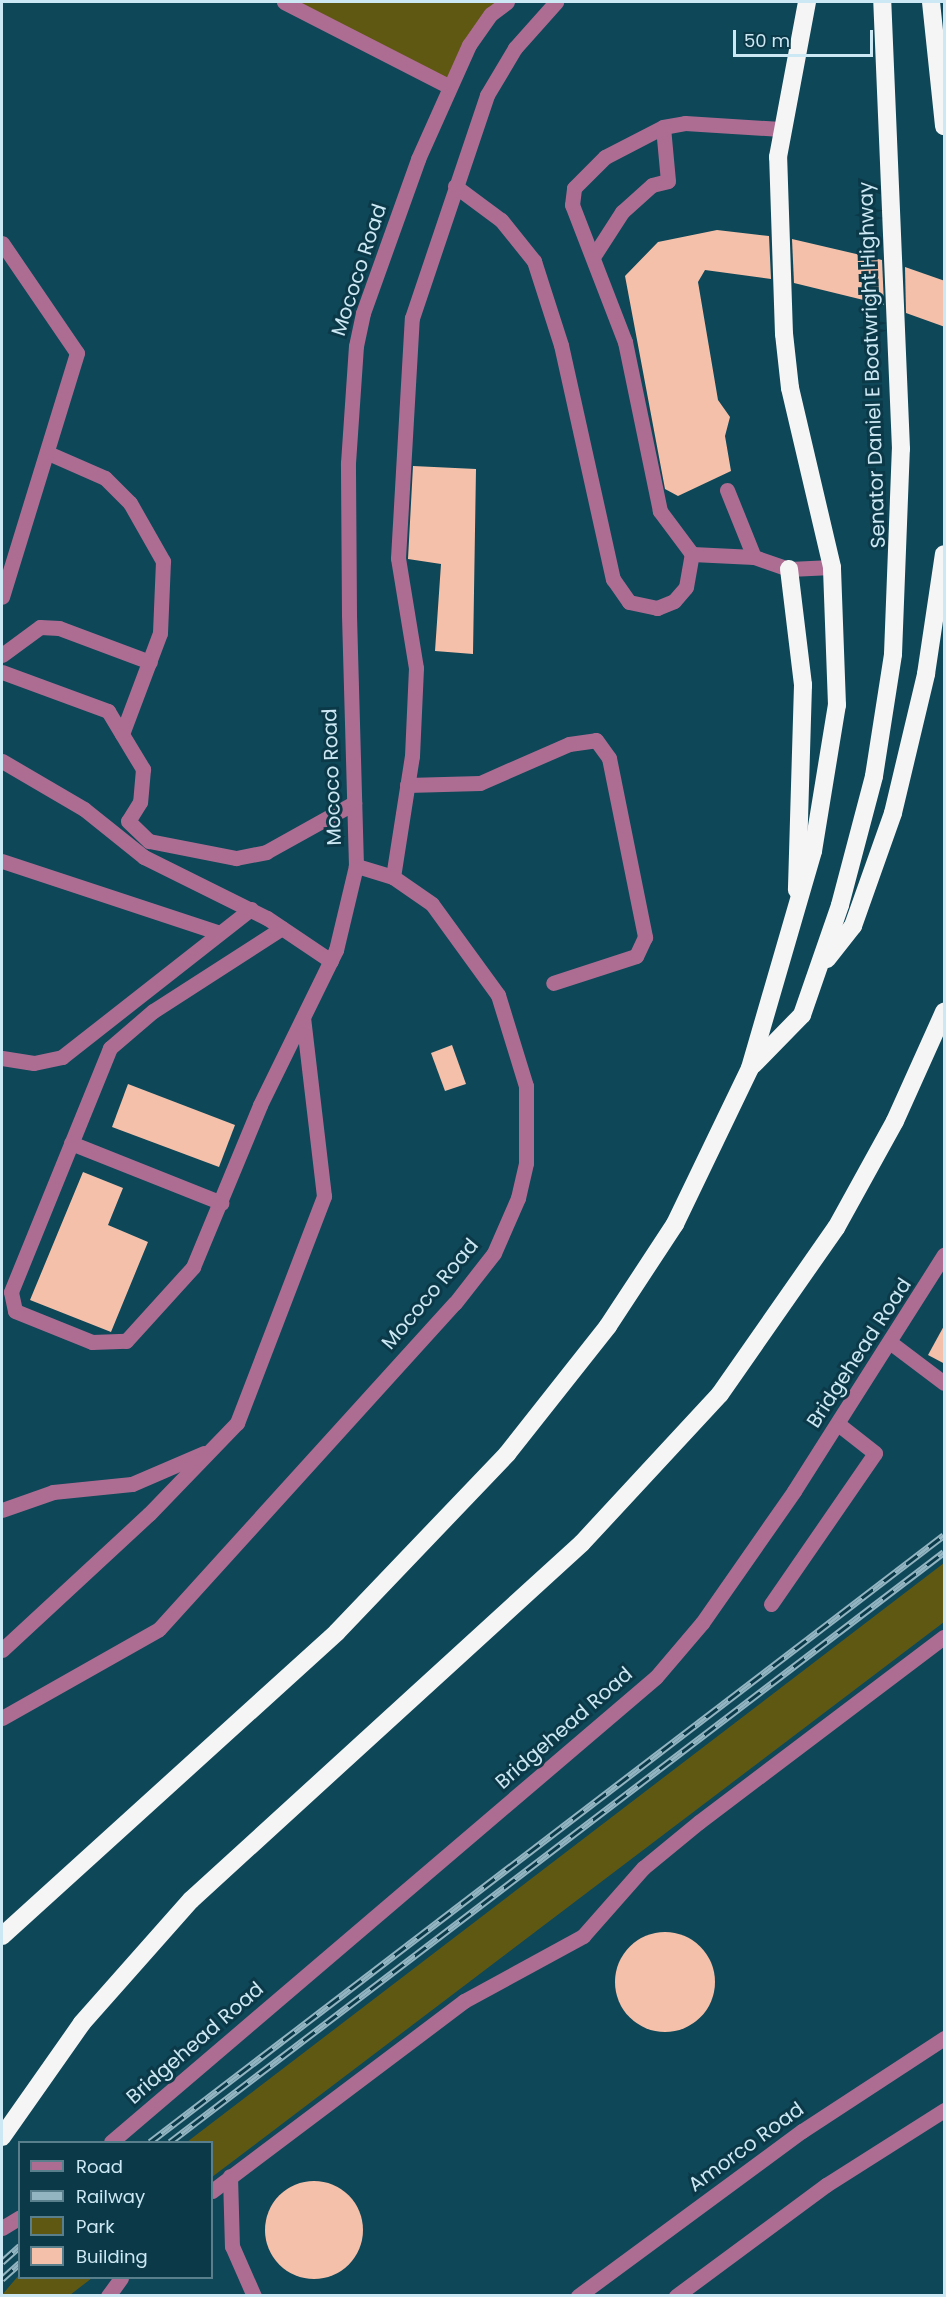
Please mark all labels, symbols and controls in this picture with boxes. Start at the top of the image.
scale bar [736,18,876,56]
text: 50 m [744,28,790,53]
street label: Senator Daniel E Boatwright Highway [854,181,890,549]
street label: Mococo Road [326,201,392,339]
street label: Mococo Road [318,708,346,846]
street label: Mococo Road [377,1234,483,1354]
street label: Bridgehead Road [802,1274,916,1432]
street label: Bridgehead Road [491,1662,637,1794]
street label: Bridgehead Road [122,1977,268,2109]
street label: Amorco Road [684,2097,808,2197]
legend [18,2141,213,2279]
text: Road [76,2154,123,2179]
text: Railway [76,2184,145,2209]
text: Park [76,2214,115,2239]
text: Building [76,2244,148,2269]

